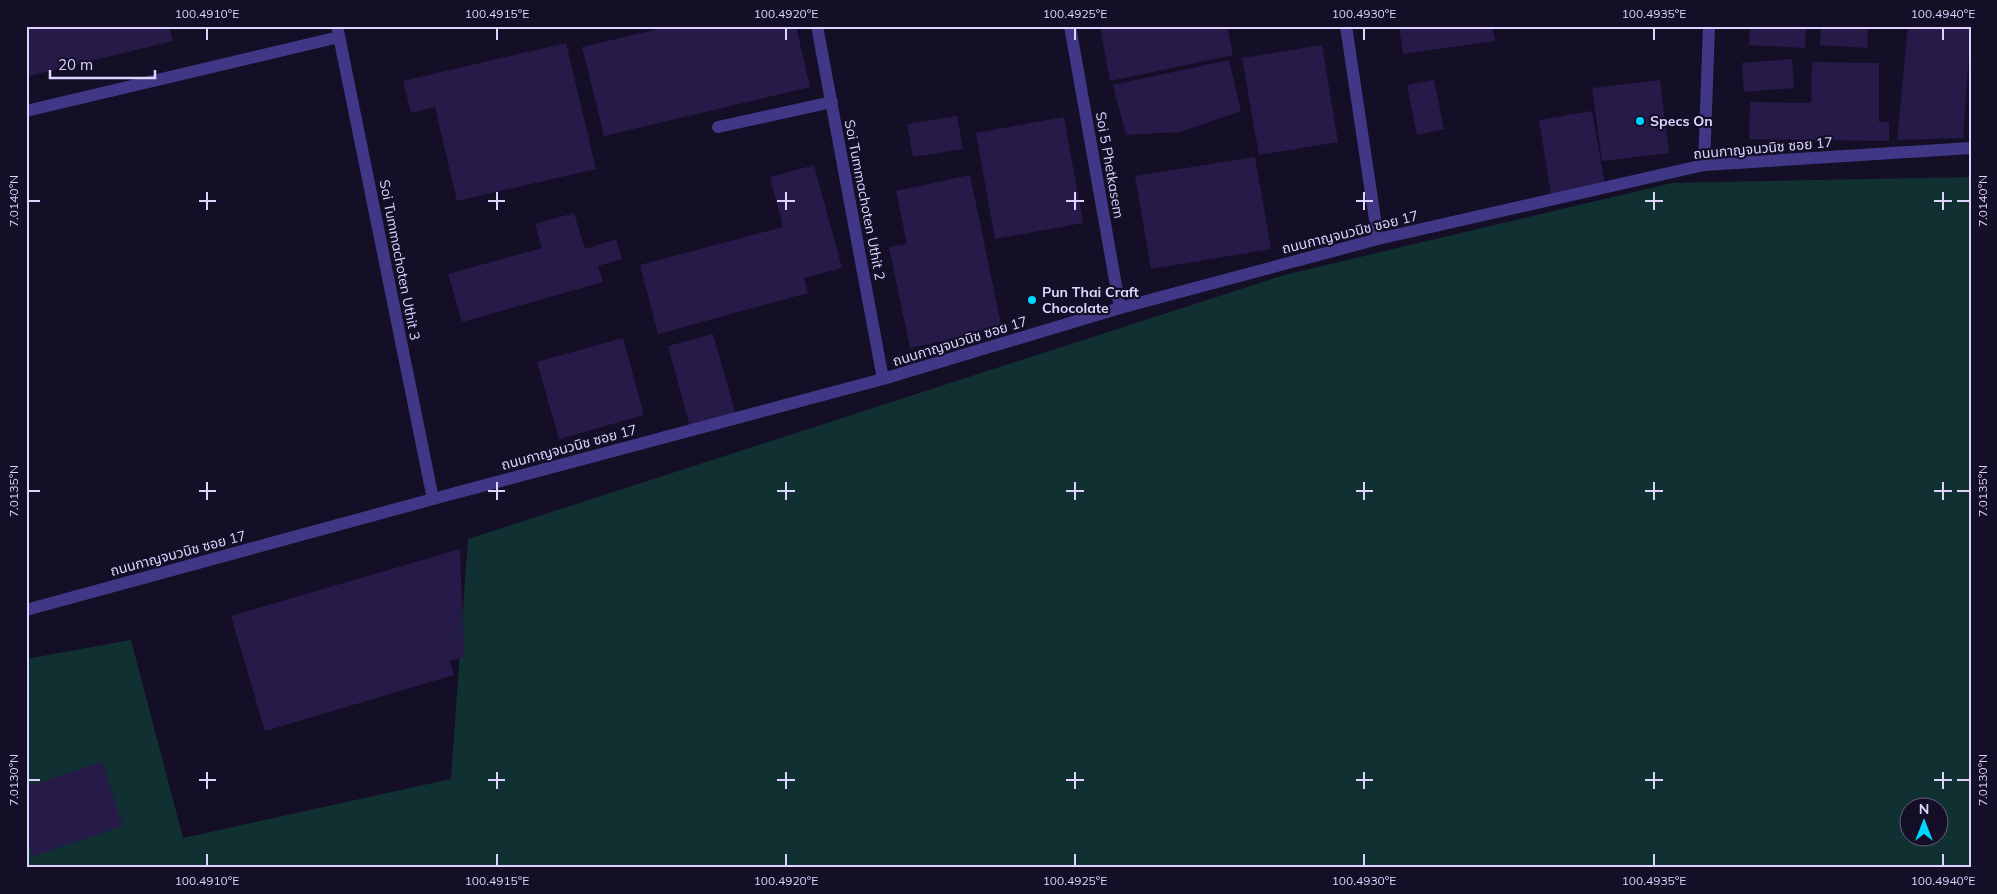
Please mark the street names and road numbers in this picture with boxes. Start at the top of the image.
street label: Soi 5 Phetkasem [1092,110,1128,220]
street label: Soi Tummachoten Uthit 2 [841,118,889,282]
street label: ถนนกาญจนวนิช ซอย 17 [1693,133,1833,163]
street label: Soi Tummachoten Uthit 3 [376,178,424,342]
street label: ถนนกาญจนวนิช ซอย 17 [1280,206,1420,258]
street label: ถนนกาญจนวนิช ซอย 17 [890,312,1030,370]
street label: ถนนกาญจนวนิช ซอย 17 [499,420,639,474]
street label: ถนนกาญจนวนิช ซอย 17 [108,526,248,580]

